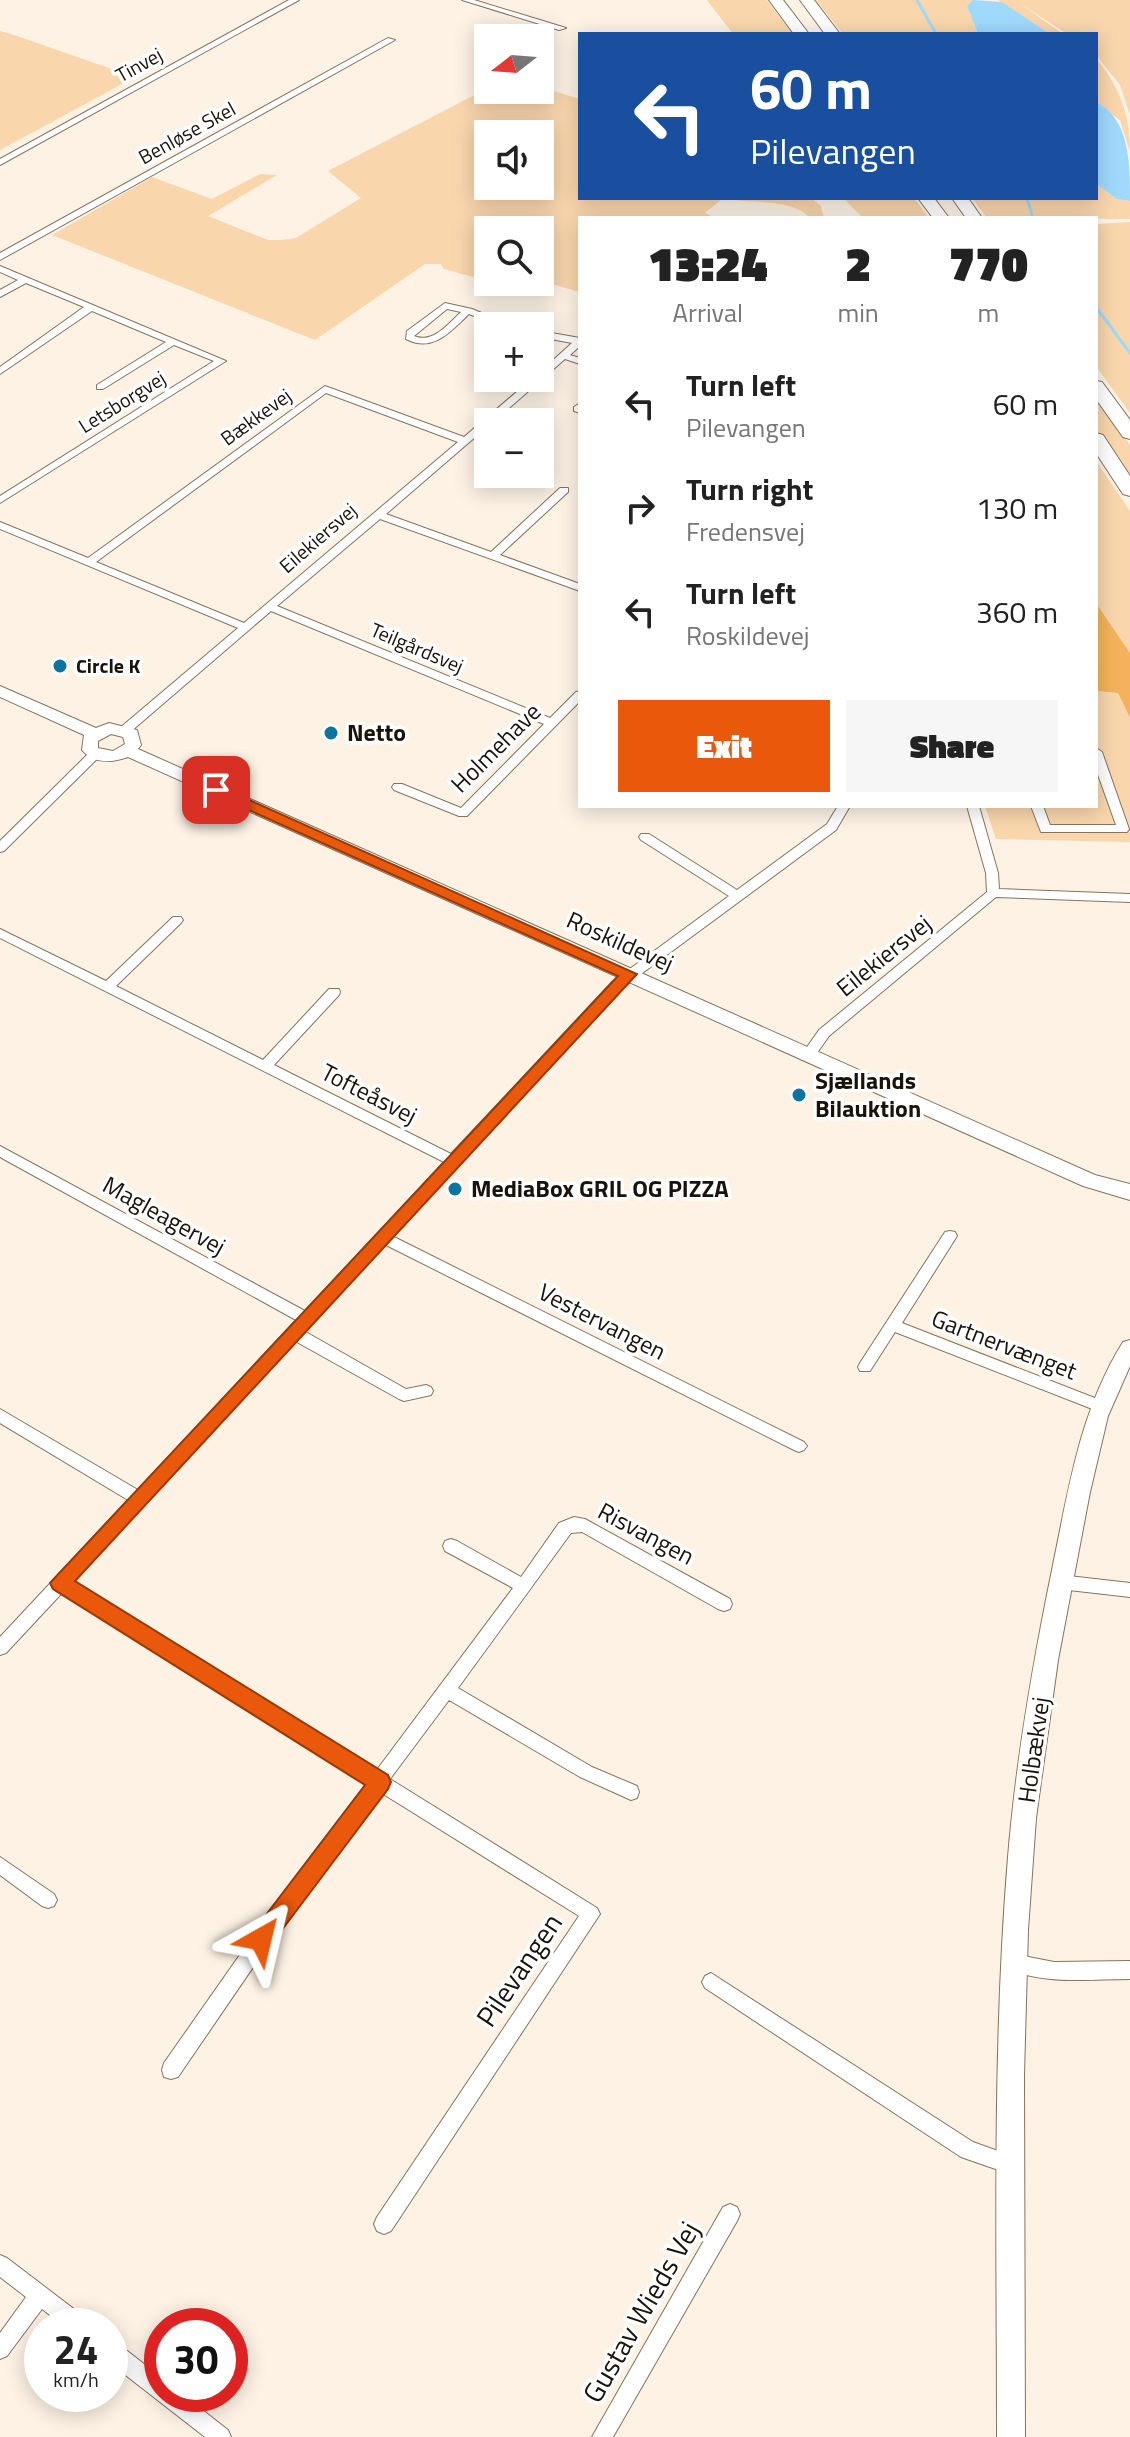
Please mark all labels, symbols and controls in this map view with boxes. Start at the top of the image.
north arrow [474,24,554,104]
map controls [474,24,554,488]
street label: Tinvej [110,39,168,90]
text: 60 m [750,46,872,131]
icon: left [618,64,722,168]
street label: Benløse Skel [132,93,241,172]
button: sound [474,120,554,200]
text: Pilevangen [750,123,916,178]
button: search [474,216,554,296]
text: 13:24 [648,227,767,300]
text: 2 [845,227,871,300]
text: 770 [949,227,1028,300]
text: Arrival [672,293,743,332]
text: min [837,293,879,332]
text: m [978,293,999,332]
button: + [474,312,554,392]
street label: Letsborgvej [72,362,171,441]
text: Turn left [686,362,796,408]
street label: Bækkevej [214,380,298,453]
text: 60 m [993,381,1058,427]
icon: left [618,382,662,426]
button: − [474,408,554,488]
text: Pilevangen [686,408,806,447]
text: Turn right [686,466,814,512]
text: 130 m [976,485,1058,531]
icon: right [618,486,662,530]
street label: Eilekiersvej [272,495,363,580]
text: Fredensvej [686,512,805,551]
text: Turn left [686,570,796,616]
text: 360 m [976,589,1058,635]
icon: left [618,590,662,634]
street label: Teilgårdsvej [366,614,469,681]
text: Roskildevej [686,616,810,655]
place label: Circle K [76,650,140,681]
marker: Circle K [51,657,69,675]
street label: Holmehave [442,694,549,801]
button: Exit [618,700,830,792]
button: Share [846,700,1058,792]
place label: Netto [347,714,406,750]
marker: Netto [322,724,340,742]
pin [182,756,250,824]
icon: arrive [194,768,238,812]
street label: Roskildevej [561,901,680,981]
street label: Eilekiersvej [828,906,939,1005]
street label: Tofteåsvej [315,1054,424,1133]
place label: Sjællands Bilauktion [815,1062,921,1126]
marker: Sjællands Bilauktion [790,1086,808,1104]
street label: Magleagervej [96,1166,233,1264]
place label: MediaBox GRIL OG PIZZA [471,1170,729,1206]
marker: MediaBox GRIL OG PIZZA [446,1180,464,1198]
street label: Vestervangen [532,1274,673,1369]
street label: Gartnervænget [926,1300,1083,1389]
street label: Risvangen [592,1493,701,1574]
street label: Holbækvej [1008,1695,1058,1805]
position arrow [219,1897,303,1981]
street label: Pilevangen [465,1904,572,2035]
street label: Gustav Wieds Vej [571,2213,710,2411]
speed limit sign: 30 [144,2308,248,2412]
text: 24 [54,2319,98,2380]
text: km/h [53,2364,99,2395]

